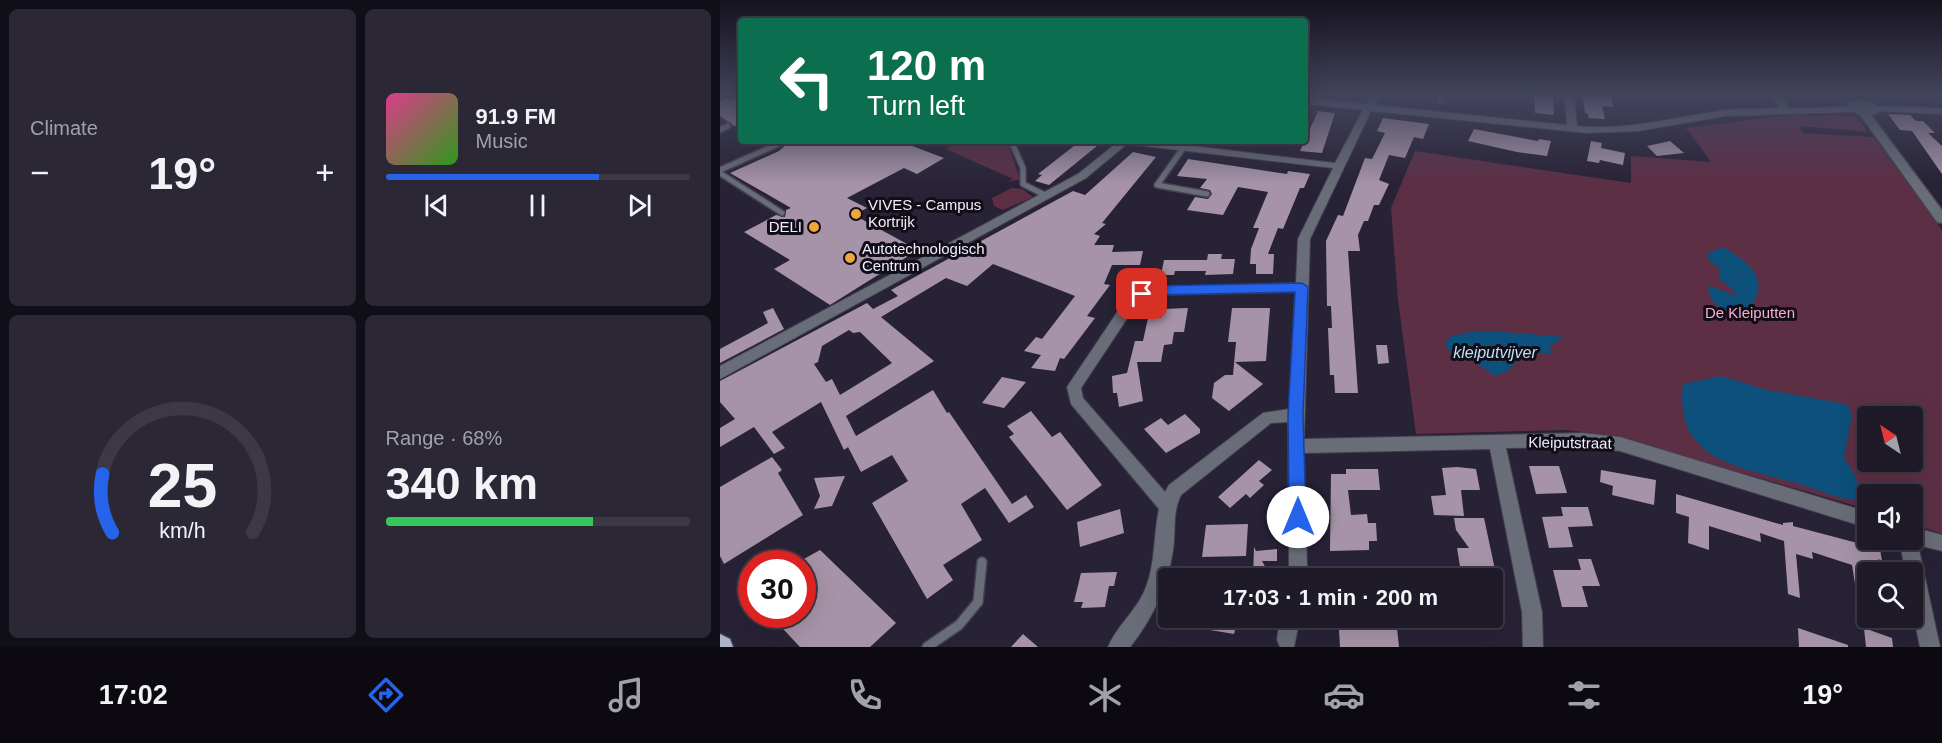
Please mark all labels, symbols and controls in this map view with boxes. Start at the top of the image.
icon: left [768,42,846,120]
text: 120 m [867,42,986,89]
text: Turn left [867,91,965,121]
text: 91.9 FM [476,104,556,129]
text: Climate [30,117,98,139]
text: Music [476,130,528,152]
text: 19° [148,148,216,199]
text: − [30,154,49,191]
text: + [315,154,335,191]
icon: previous [420,189,453,222]
icon: pause [521,189,554,222]
icon: next [623,189,656,222]
place label: VIVES - Campus Kortrijk [868,196,981,230]
marker: VIVES - Campus Kortrijk [849,207,863,221]
place label: DELI [769,218,802,235]
marker: DELI [807,220,821,234]
place label: Autotechnologisch Centrum [862,240,985,274]
marker: Autotechnologisch Centrum [843,251,857,265]
pin [1116,268,1167,319]
icon: arrive [1125,277,1158,310]
park label: De Kleiputten [1705,304,1795,321]
water label: kleiputvijver [1453,344,1537,361]
north arrow [1857,406,1923,472]
map controls [1857,406,1923,628]
text: Range · 68% [386,427,502,449]
street label: Kleiputstraat [1528,433,1613,452]
text: 25 [148,451,217,520]
text: 340 km [386,458,538,509]
button: sound [1857,484,1923,550]
position arrow [1266,485,1330,549]
text: km/h [159,520,205,544]
speed limit sign: 30 [738,550,816,628]
button: search [1857,562,1923,628]
text: 17:03 · 1 min · 200 m [1223,585,1438,610]
icon: directions [365,674,407,716]
icon: music [605,674,647,716]
icon: phone [844,674,886,716]
icon: climate [1084,674,1126,716]
icon: car [1323,674,1365,716]
icon: filters [1563,674,1605,716]
text: 17:02 [99,680,168,710]
text: 19° [1802,680,1843,710]

